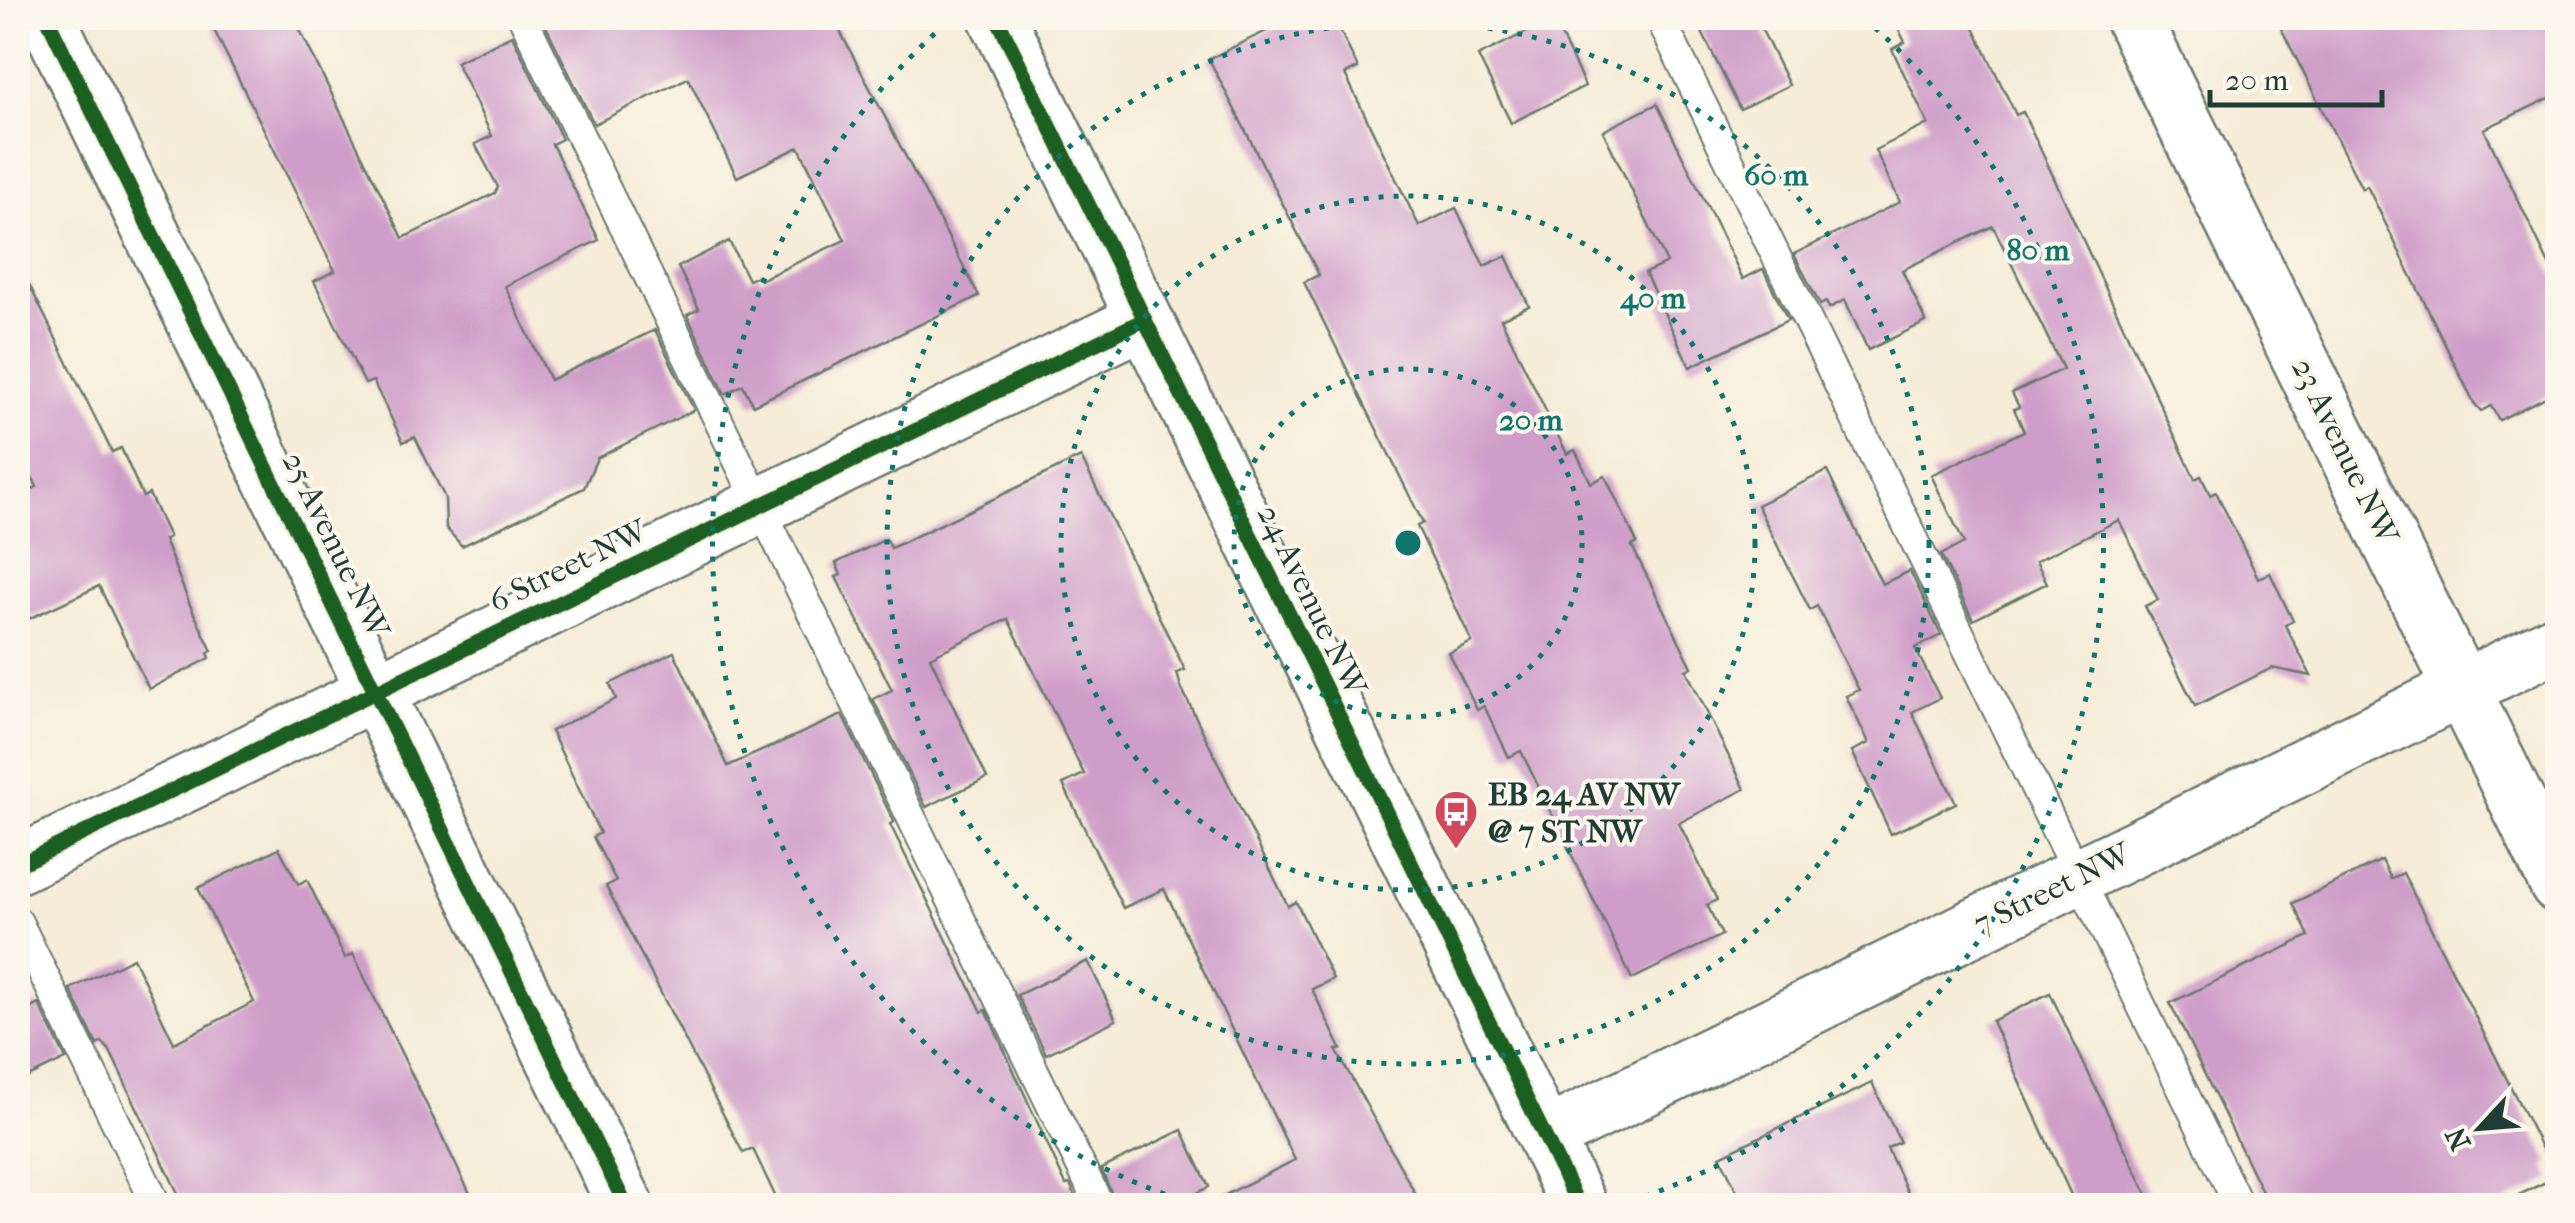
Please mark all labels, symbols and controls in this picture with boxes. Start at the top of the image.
scale bar [2210,45,2382,107]
text: 20 m [2225,63,2288,98]
text: 60 m [1744,158,1809,193]
text: 80 m [2006,233,2071,268]
text: 40 m [1619,281,1687,317]
street label: 23 Avenue NW [2284,352,2407,551]
text: 20 m [1499,403,1564,438]
street label: 25 Avenue NW [275,446,398,646]
street label: 24 Avenue NW [1250,498,1375,703]
street label: 6 Street NW [483,511,654,620]
centre of rings [1390,525,1426,561]
place label: EB 24 AV NW @ 7 ST NW [1488,776,1681,850]
bus stop icon: EB 24 AV NW @ 7 ST NW [1433,789,1479,850]
street label: 7 Street NW [1968,835,2138,943]
north arrow [2430,1078,2530,1178]
text: N [2438,1121,2477,1156]

